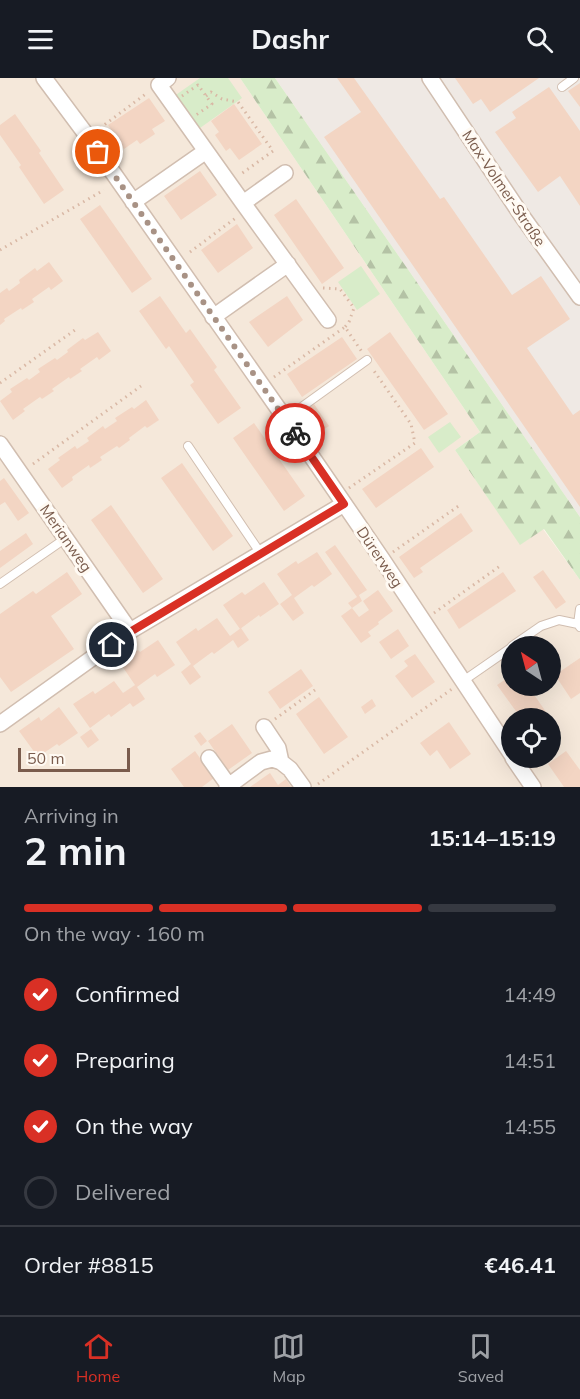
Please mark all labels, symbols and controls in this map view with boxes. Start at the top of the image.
text: Dashr [251,22,329,56]
icon: menu [24,23,57,56]
icon: search [523,23,556,56]
pin [72,126,123,177]
street label: Max-Volmer-Straße [458,126,550,250]
icon: bag [81,135,114,168]
courier [265,403,325,463]
icon: bike [279,417,312,450]
street label: Merianweg [36,501,96,575]
street label: Dürerweg [353,523,407,591]
pin [86,619,137,670]
icon: home [95,628,128,661]
north arrow [501,636,561,696]
map controls [501,636,561,768]
button: locate [501,708,561,768]
scale bar [18,745,130,772]
text: 50 m [27,748,64,768]
text: Arriving in [24,803,119,828]
text: 15:14–15:19 [428,824,556,852]
text: 2 min [24,826,127,875]
text: On the way · 160 m [24,921,205,946]
icon: check [24,978,57,1011]
text: Confirmed [75,980,180,1008]
text: 14:49 [503,982,556,1007]
icon: check [24,1044,57,1077]
text: Preparing [75,1046,175,1074]
text: 14:51 [503,1048,556,1073]
icon: check [24,1110,57,1143]
text: On the way [75,1112,193,1140]
text: 14:55 [503,1114,556,1139]
text: Delivered [75,1178,170,1206]
text: Order #8815 [24,1251,154,1279]
text: €46.41 [485,1251,556,1279]
tab: Home [76,1330,120,1386]
tab: Map [272,1330,305,1386]
tab: Saved [458,1330,504,1386]

